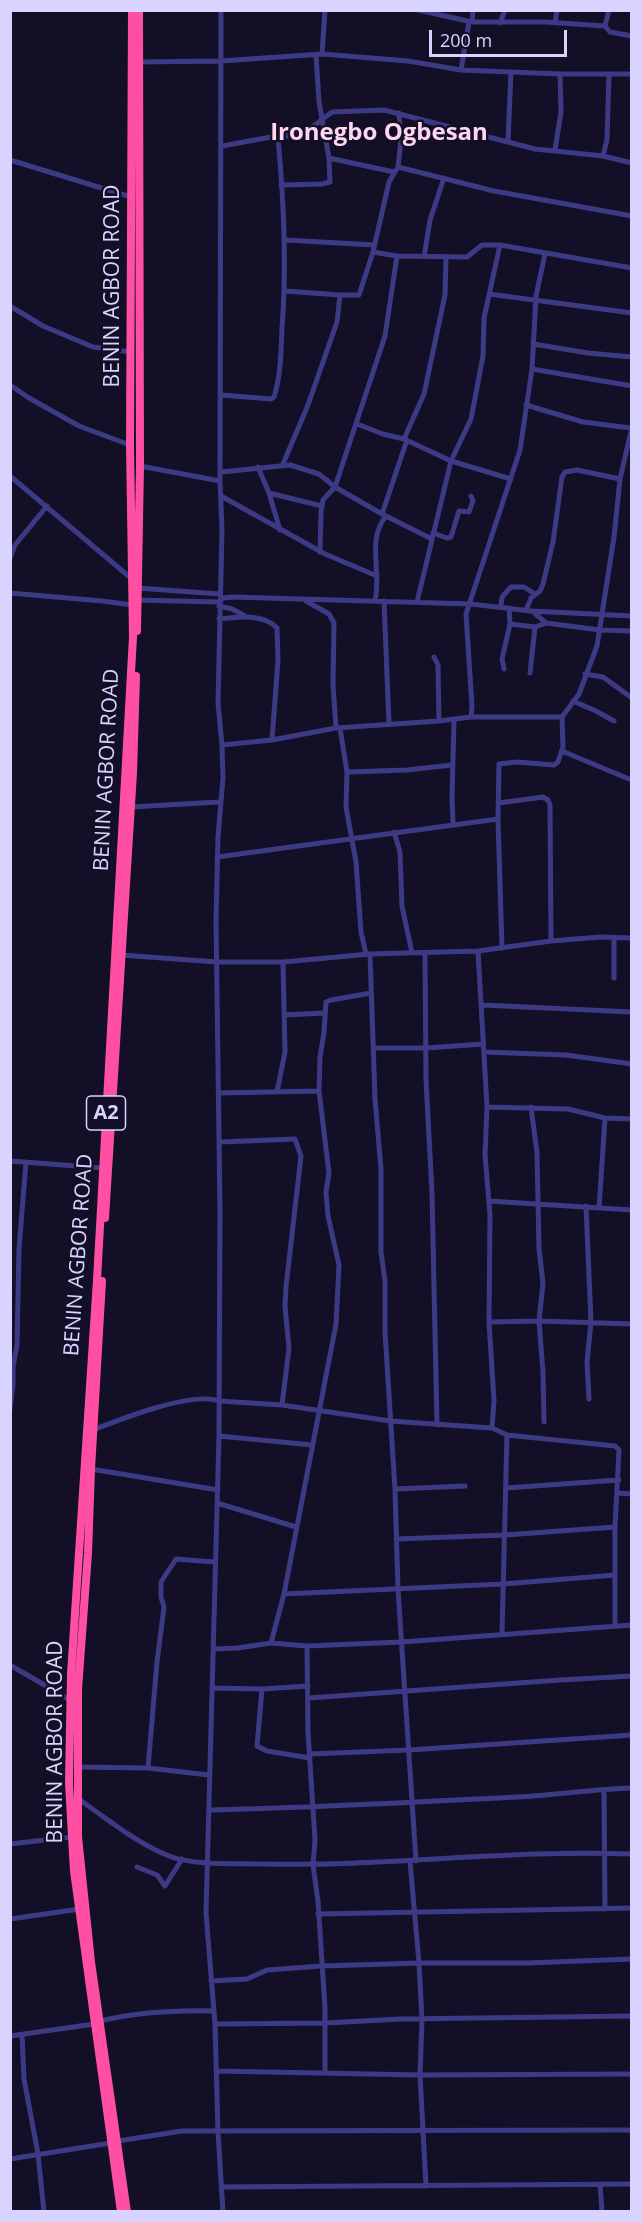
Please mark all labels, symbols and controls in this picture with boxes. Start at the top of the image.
scale bar [432,18,570,56]
text: 200 m [440,28,492,52]
district label: Ironegbo Ogbesan [270,119,488,147]
street label: BENIN AGBOR ROAD [100,185,126,387]
street label: BENIN AGBOR ROAD [89,668,125,872]
road number: A2 [86,1096,126,1130]
street label: BENIN AGBOR ROAD [59,1153,99,1357]
street label: BENIN AGBOR ROAD [43,1641,69,1843]

